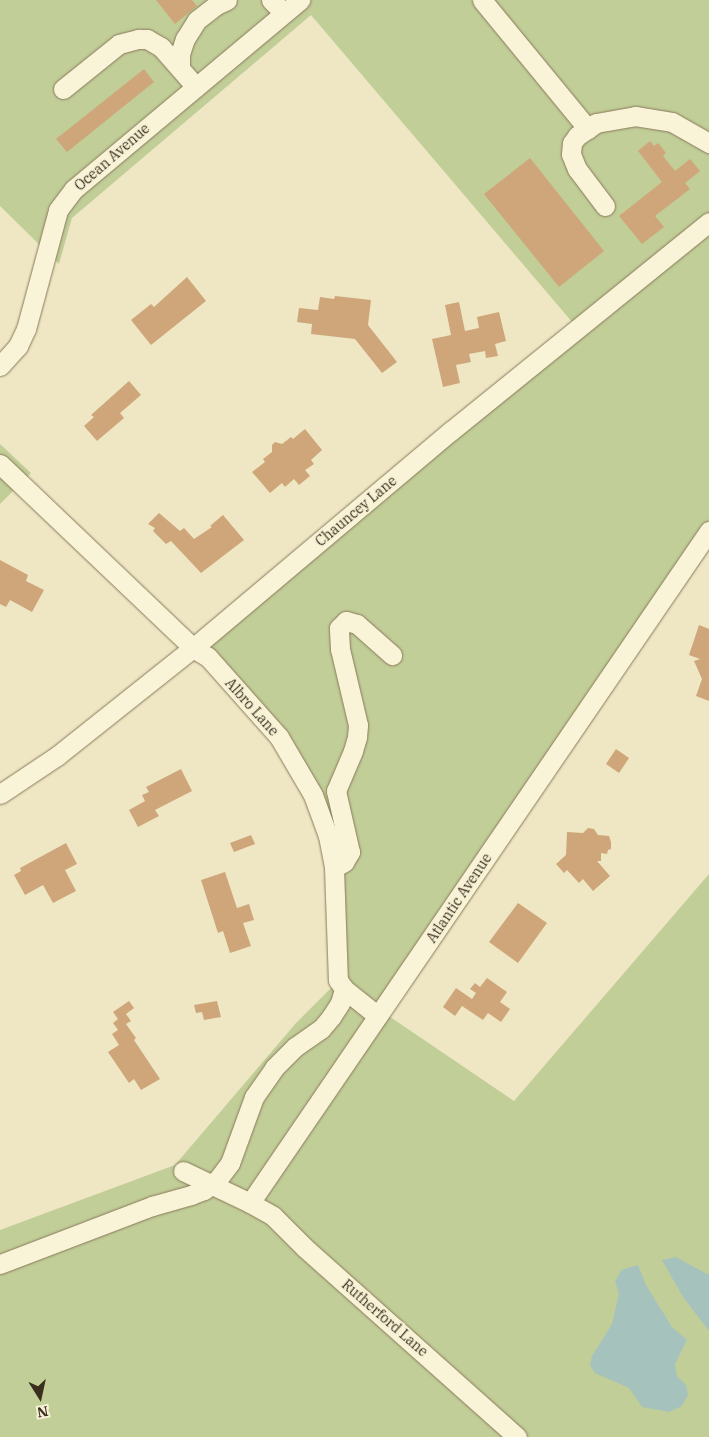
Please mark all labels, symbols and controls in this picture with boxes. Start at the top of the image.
street label: Ocean Avenue [71,120,153,194]
street label: Chauncey Lane [312,472,400,550]
street label: Albro Lane [222,675,282,739]
street label: Atlantic Avenue [423,850,495,946]
street label: Rutherford Lane [339,1276,431,1360]
north arrow [15,1372,65,1422]
text: N [36,1402,50,1422]

